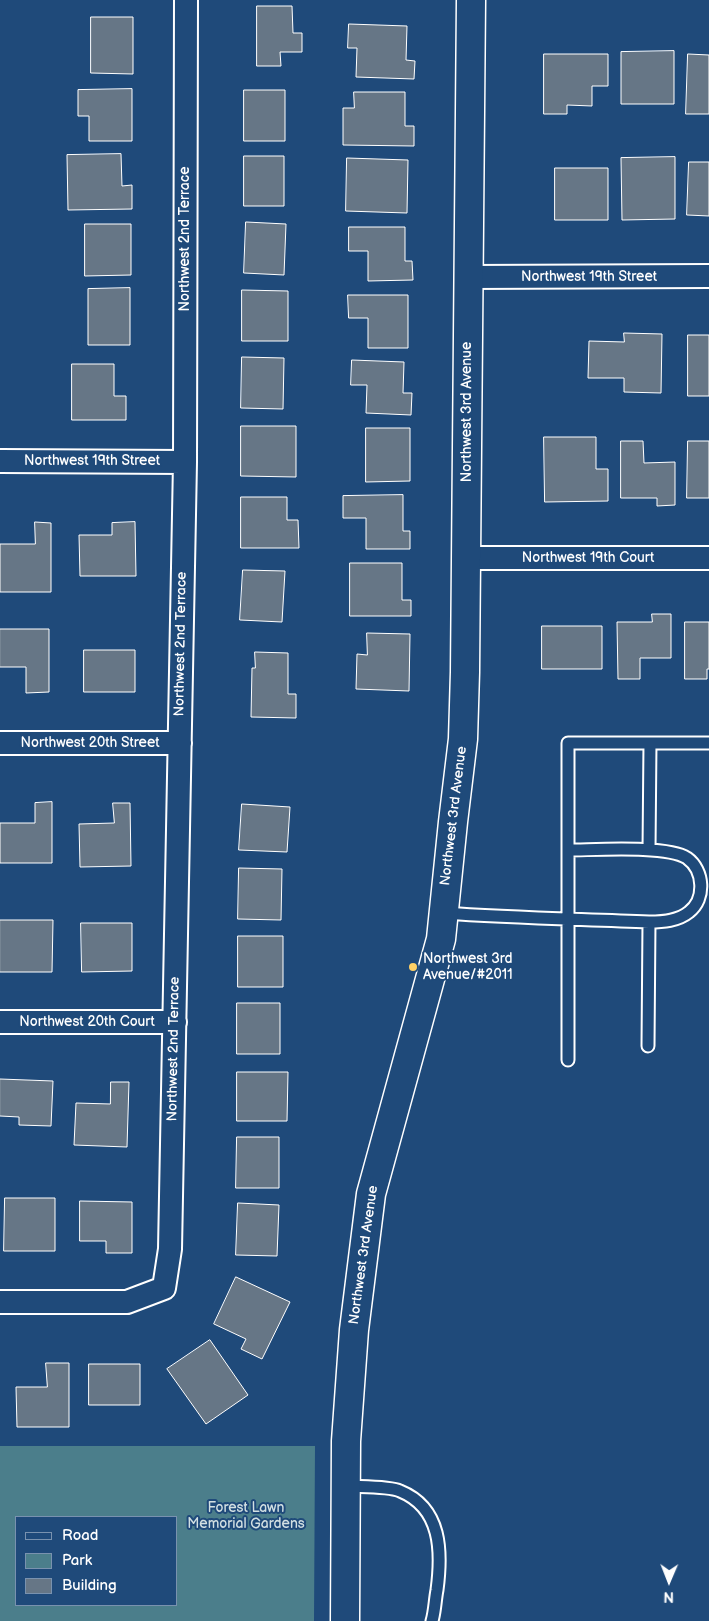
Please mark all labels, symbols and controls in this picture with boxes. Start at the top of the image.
street label: Northwest 2nd Terrace [177,167,193,311]
street label: Northwest 19th Street [521,269,657,285]
street label: Northwest 3rd Avenue [459,342,475,482]
street label: Northwest 19th Street [24,453,160,469]
street label: Northwest 19th Court [522,550,654,566]
street label: Northwest 2nd Terrace [171,571,191,717]
street label: Northwest 20th Street [21,735,159,751]
street label: Northwest 3rd Avenue [437,745,471,887]
place label: Northwest 3rd Avenue/#2011 [423,951,513,984]
marker: Northwest 3rd Avenue/#2011 [407,961,419,973]
street label: Northwest 2nd Terrace [164,976,184,1122]
street label: Northwest 20th Court [19,1014,155,1030]
street label: Northwest 3rd Avenue [346,1184,382,1326]
park label: Forest Lawn Memorial Gardens [187,1500,305,1532]
legend [15,1516,178,1606]
text: Road [62,1526,98,1545]
text: Park [62,1551,92,1570]
north arrow [644,1556,694,1606]
text: Building [62,1576,117,1595]
text: N [663,1588,674,1605]

